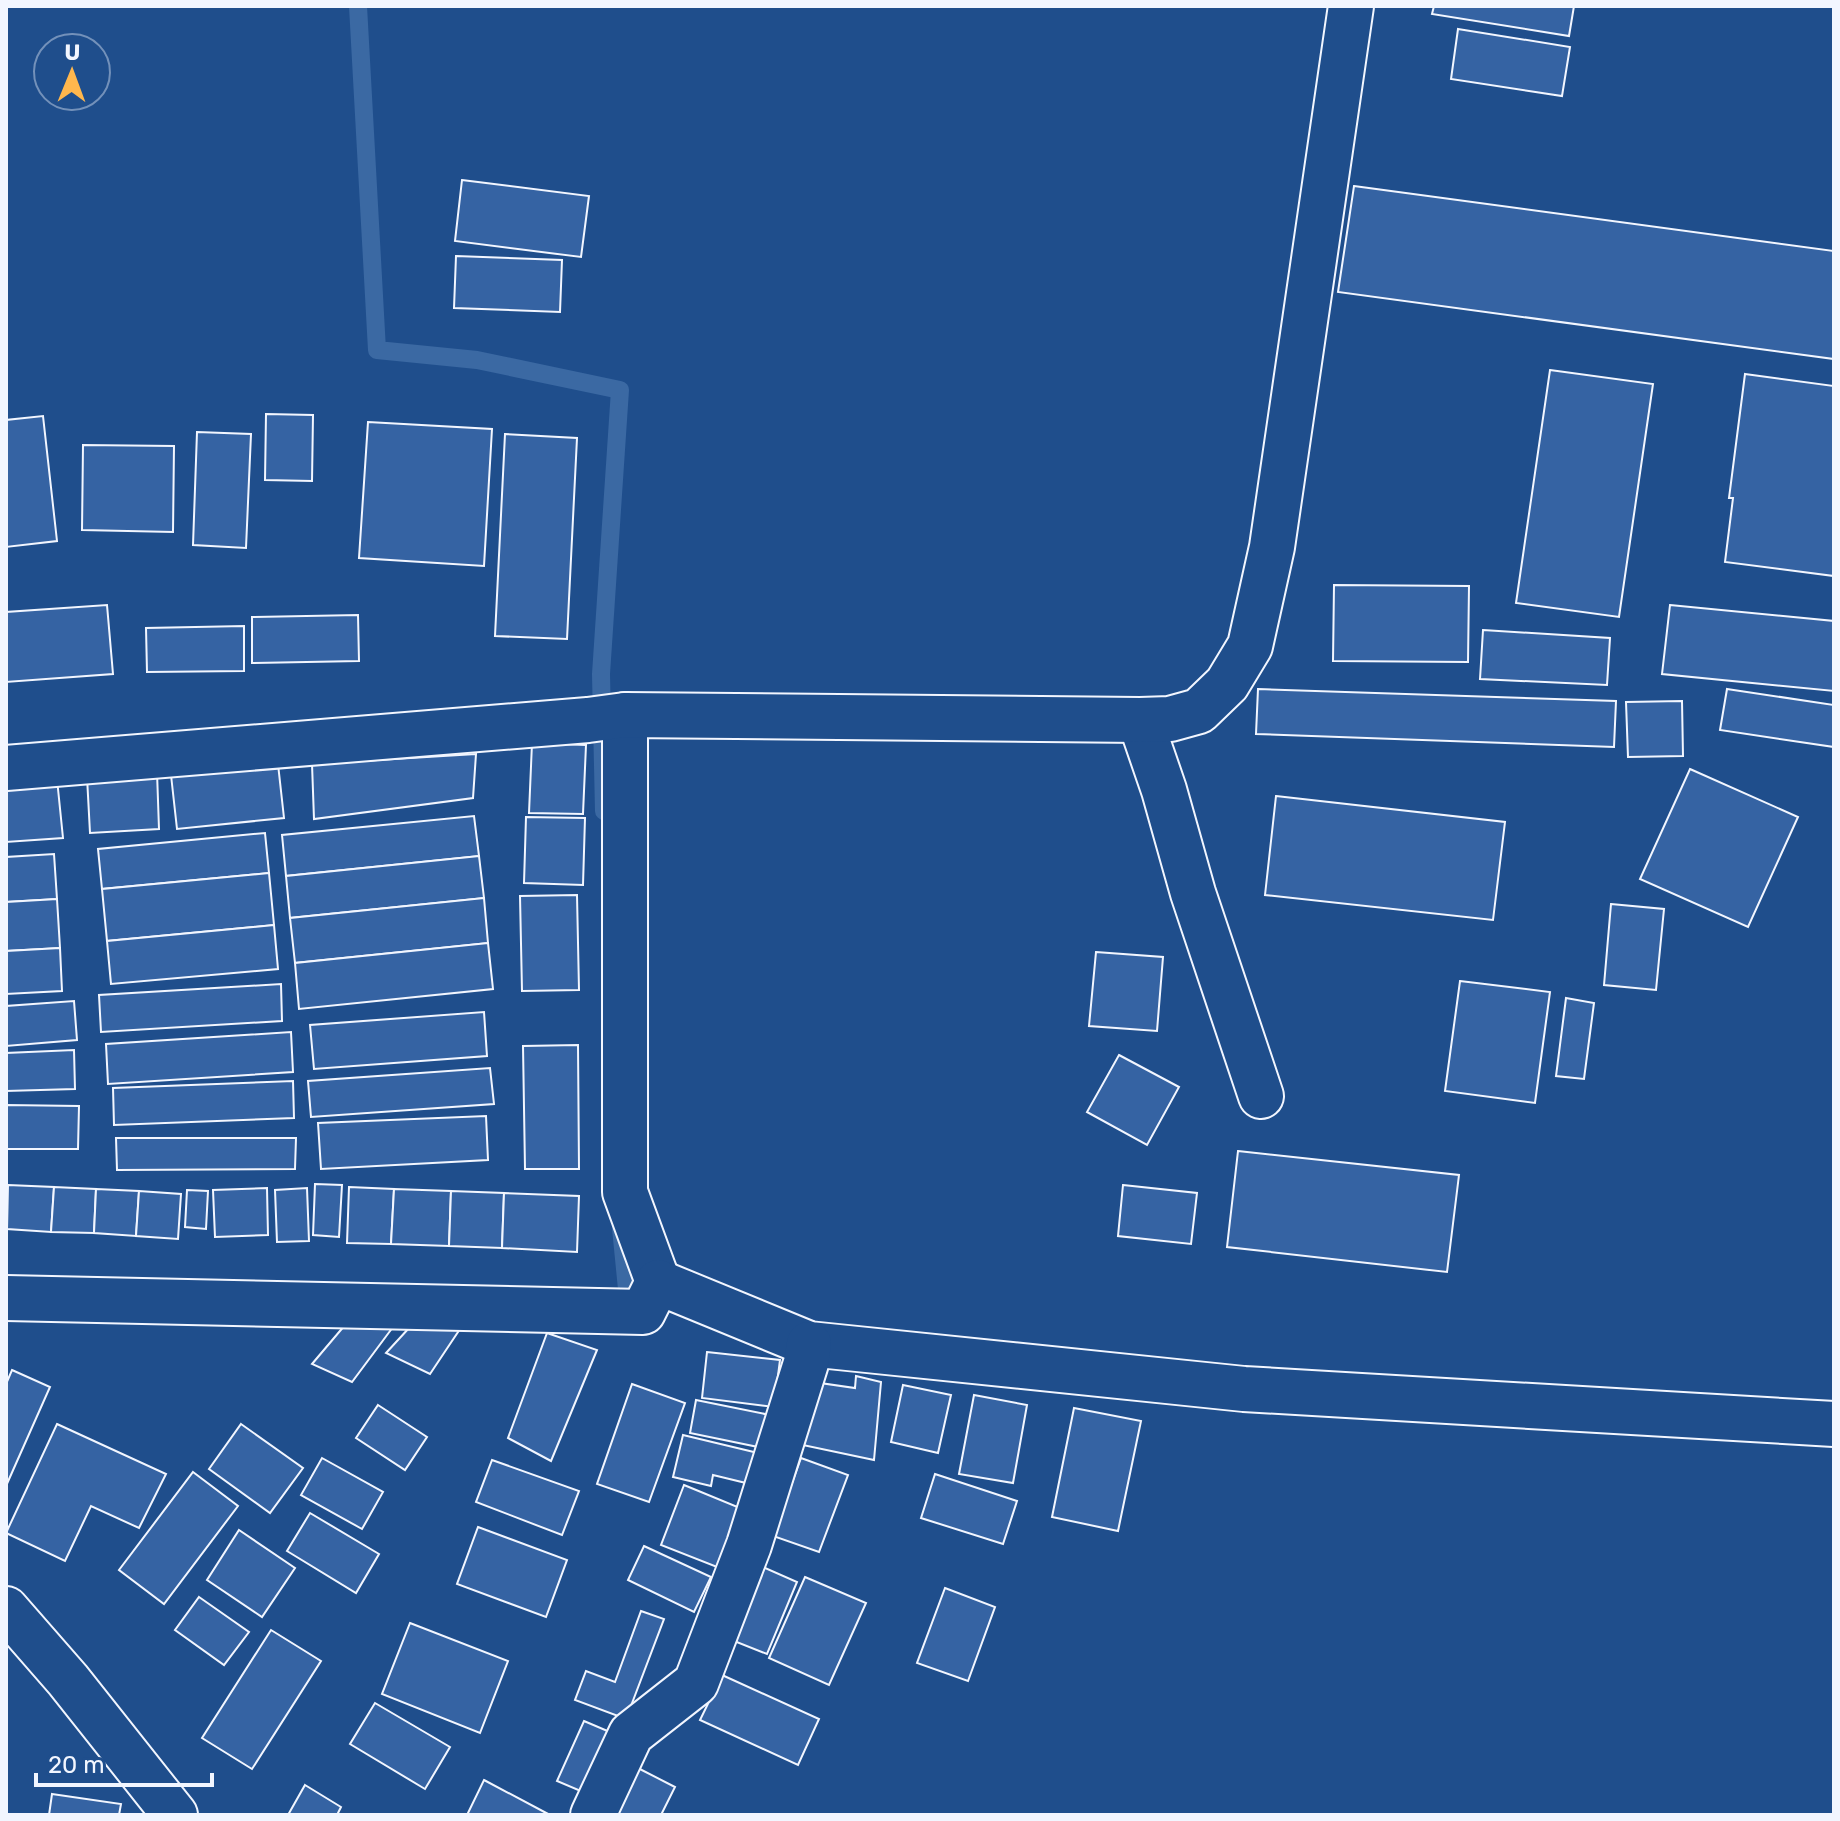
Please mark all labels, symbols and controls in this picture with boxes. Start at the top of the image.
north arrow [32,32,112,112]
text: U [64,39,81,66]
scale bar [36,1737,212,1787]
text: 20 m [48,1751,105,1779]

